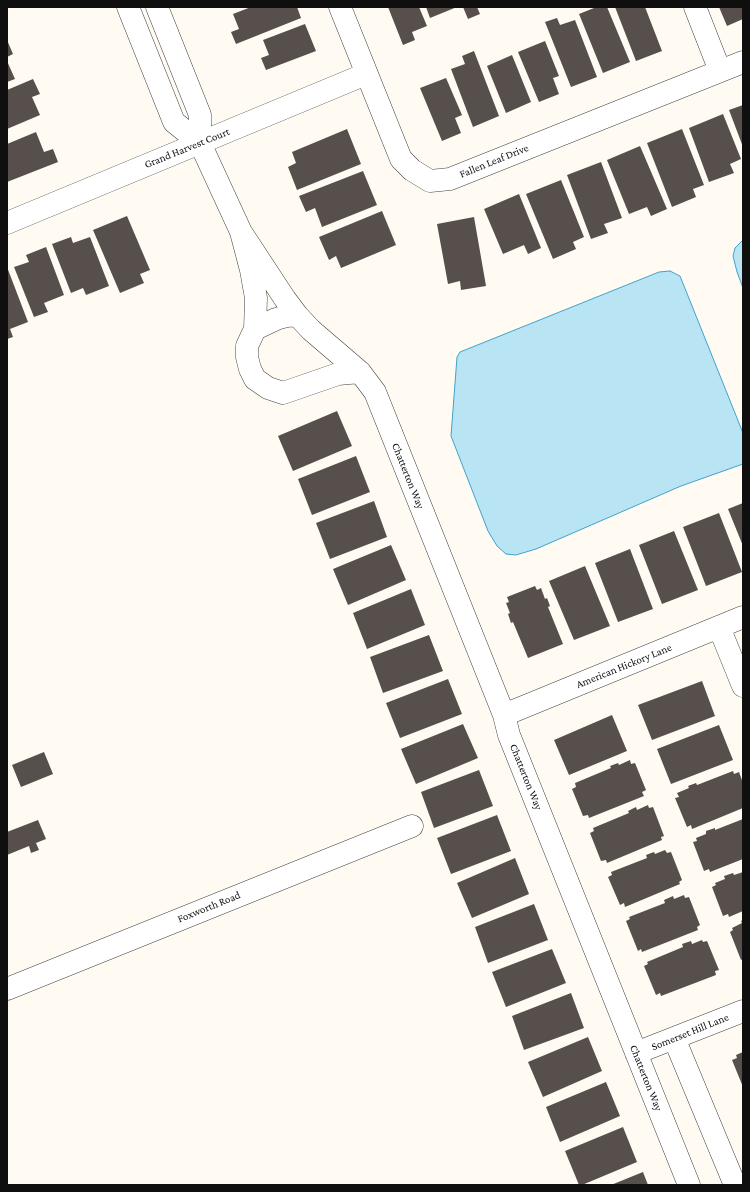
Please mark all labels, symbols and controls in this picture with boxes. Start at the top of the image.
street label: Grand Harvest Court [142,125,232,171]
street label: Fallen Leaf Drive [457,141,531,181]
street label: Chatterton Way [389,441,427,511]
street label: American Hickory Lane [574,641,674,691]
street label: Chatterton Way [507,742,545,812]
street label: Foxworth Road [176,888,242,926]
street label: Somerset Hill Lane [649,1010,731,1054]
street label: Chatterton Way [627,1043,665,1113]

